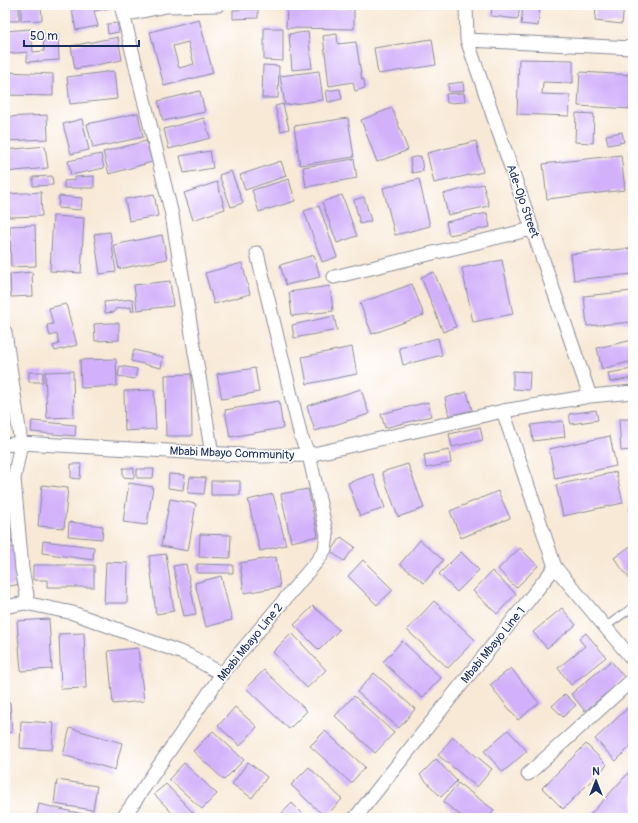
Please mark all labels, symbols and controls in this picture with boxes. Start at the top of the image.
scale bar [24,22,139,48]
text: 50 m [30,29,58,44]
street label: Ade-Ojo Street [503,162,542,240]
street label: Mbabi Mbayo Community [169,444,295,463]
street label: Mbabi Mbayo Line 2 [214,600,287,684]
street label: Mbabi Mbayo Line 1 [458,604,529,686]
north arrow [576,761,616,801]
text: N [592,765,600,778]

